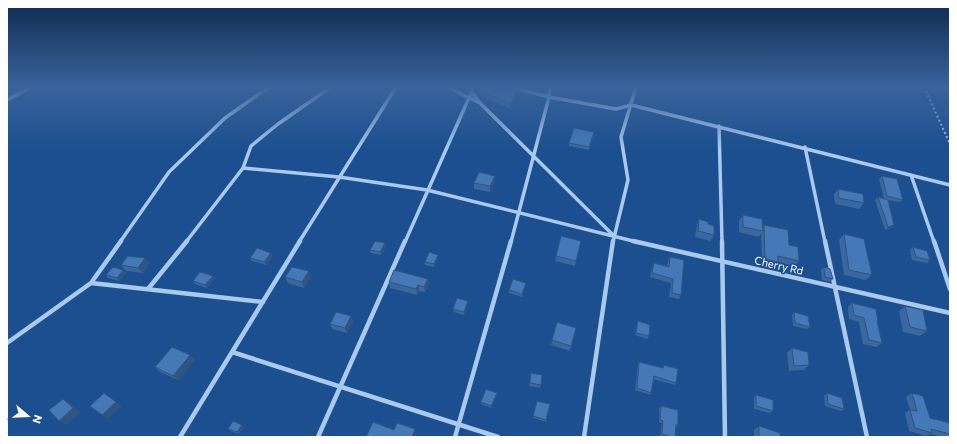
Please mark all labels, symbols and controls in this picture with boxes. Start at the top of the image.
street label: Cherry Rd [753,253,805,277]
north arrow [8,396,48,436]
text: N [30,413,45,425]

